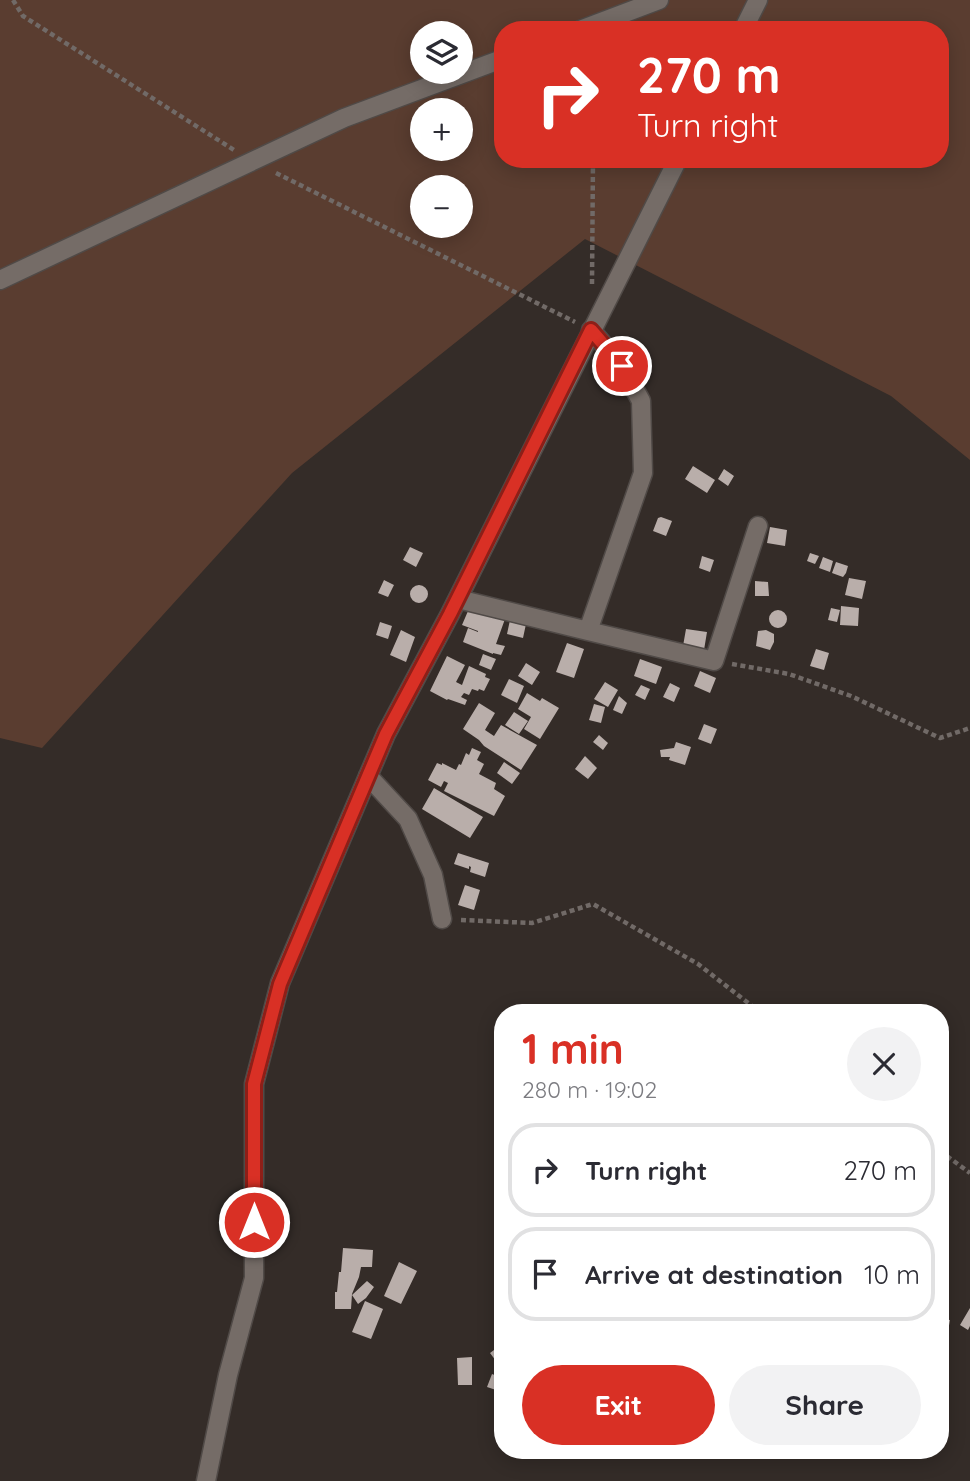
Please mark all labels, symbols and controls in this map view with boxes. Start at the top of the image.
map controls [410,21,473,238]
button: layers [410,21,473,84]
text: 270 m [637,44,781,105]
icon: right [522,49,613,140]
button: + [410,98,473,161]
text: Turn right [637,105,778,145]
button: − [410,175,473,238]
pin [592,336,652,396]
icon: arrive [603,347,641,385]
text: 1 min [522,1022,624,1075]
button: close [847,1027,921,1101]
text: 280 m · 19:02 [522,1075,657,1104]
icon: right [526,1151,564,1189]
text: Turn right [585,1154,707,1187]
text: 270 m [843,1154,917,1187]
position arrow [217,1185,291,1259]
icon: arrive [526,1255,564,1293]
text: Arrive at destination [585,1258,843,1291]
text: 10 m [864,1258,920,1291]
button: Exit [522,1365,715,1445]
button: Share [729,1365,921,1445]

